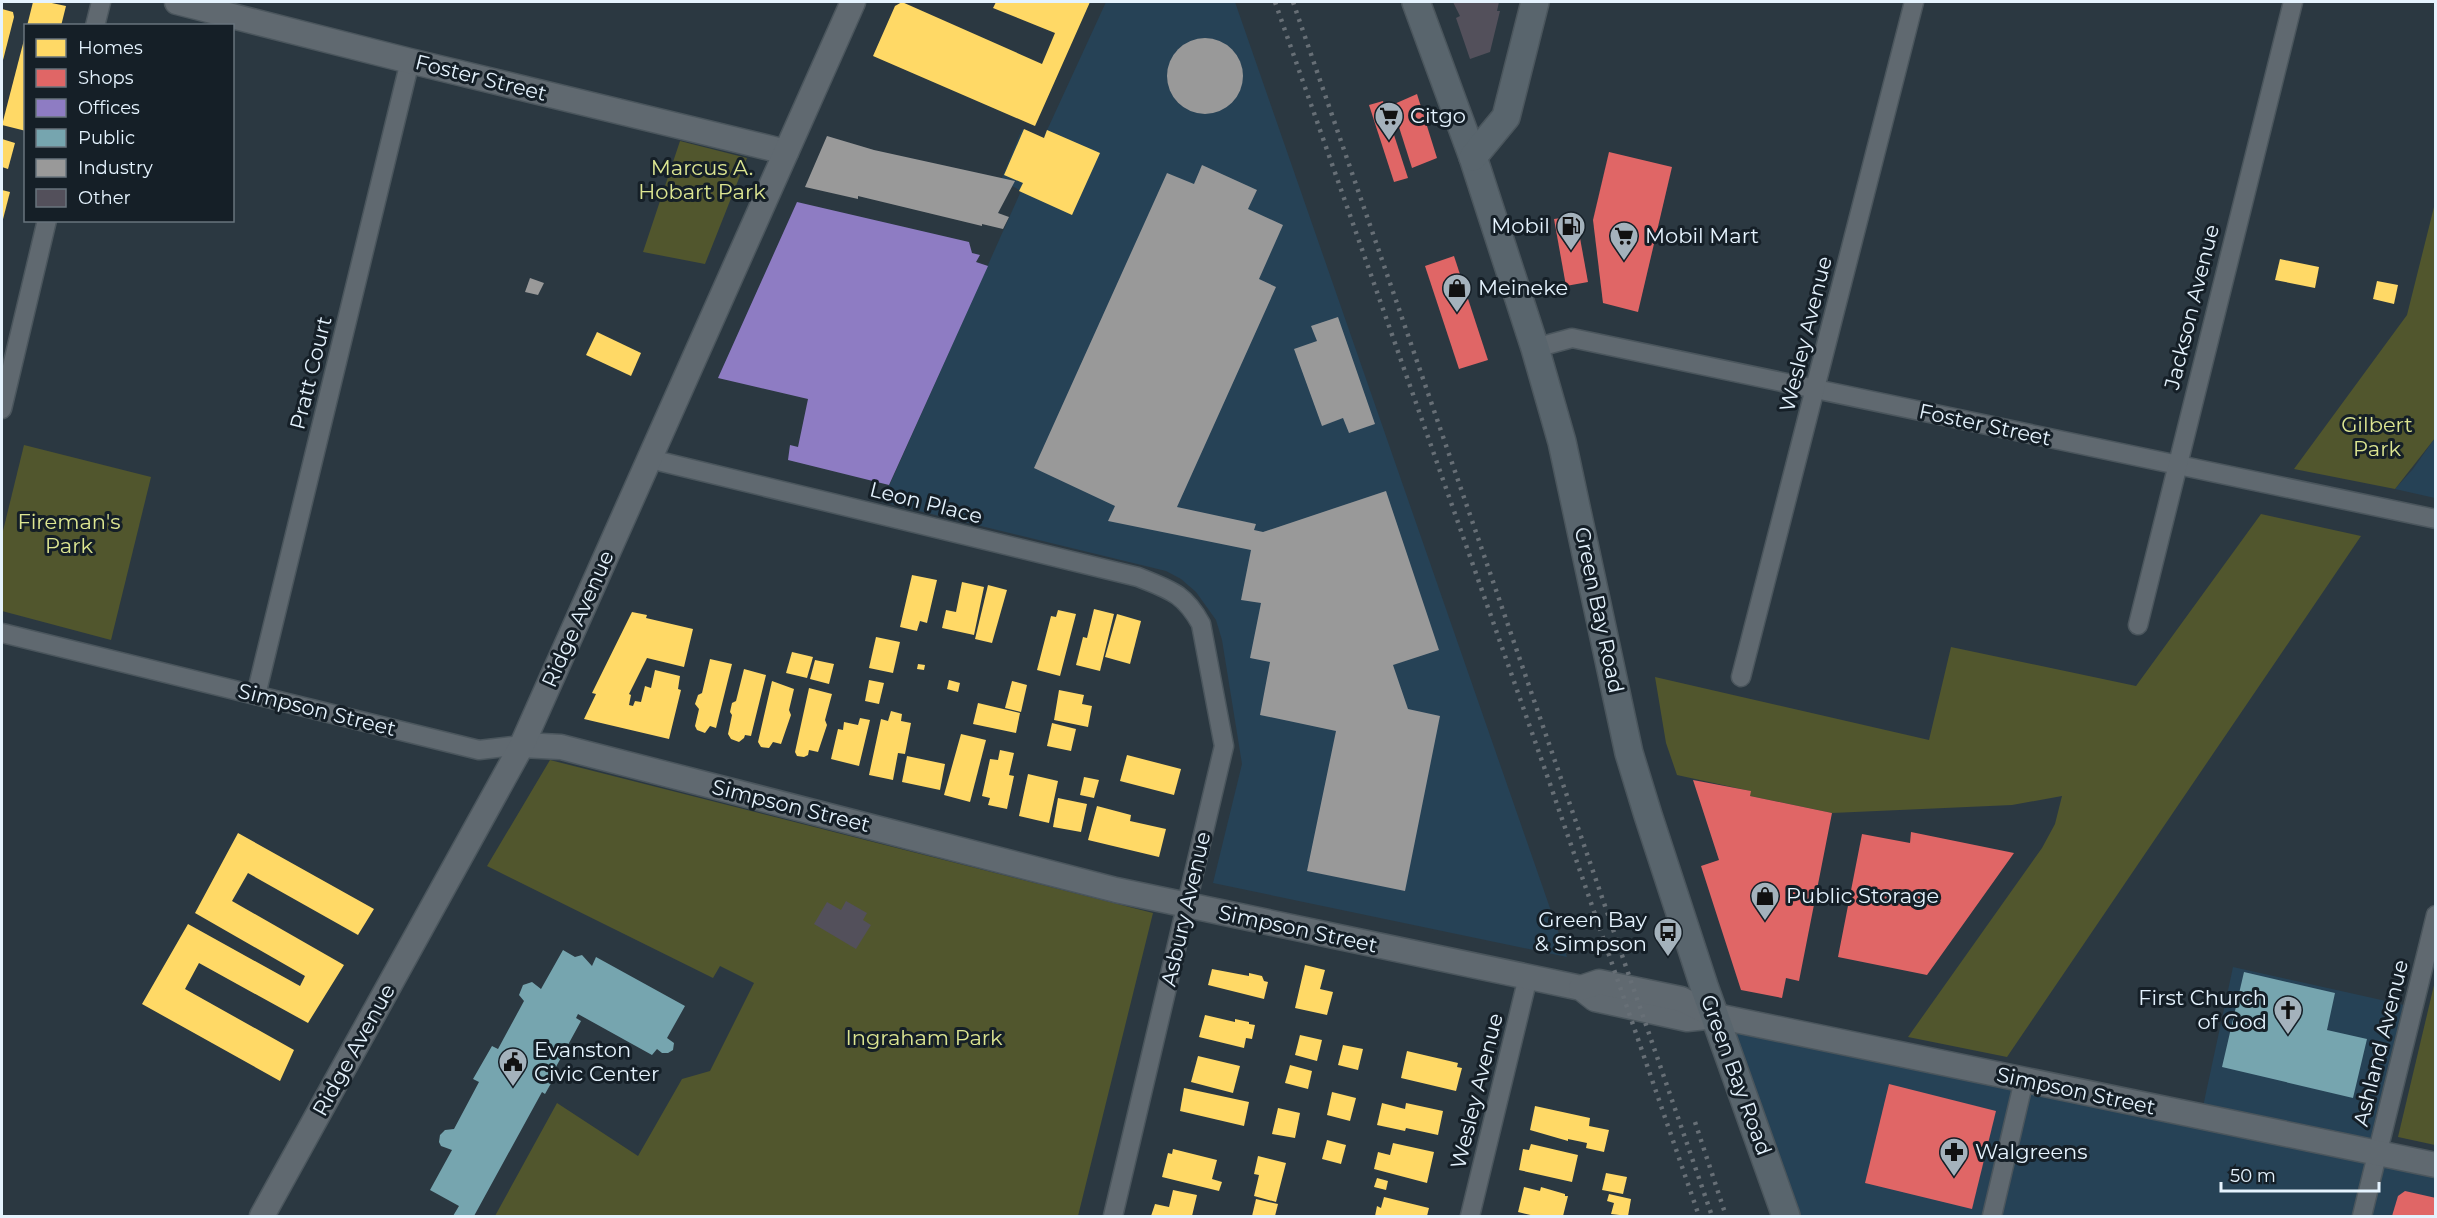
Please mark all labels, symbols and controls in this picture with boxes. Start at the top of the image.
legend [24,24,234,222]
text: Homes [78,37,143,59]
street label: Foster Street [413,49,549,106]
text: Shops [78,67,134,89]
text: Offices [78,97,140,119]
supermarket icon: Citgo [1373,100,1405,142]
place label: Citgo [1410,103,1466,128]
text: Public [78,127,135,149]
park label: Marcus A. Hobart Park [638,155,766,204]
text: Industry [78,157,153,179]
text: Other [78,187,131,209]
fuel station icon: Mobil [1555,210,1587,252]
place label: Mobil [1491,213,1550,238]
supermarket icon: Mobil Mart [1608,220,1640,262]
street label: Jackson Avenue [2159,222,2224,393]
place label: Mobil Mart [1645,223,1759,248]
street label: Wesley Avenue [1774,253,1837,414]
shop icon: Meineke [1441,272,1473,314]
place label: Meineke [1478,275,1568,300]
street label: Pratt Court [284,314,337,432]
street label: Foster Street [1917,398,2054,451]
park label: Gilbert Park [2341,412,2413,461]
street label: Leon Place [867,476,985,529]
park label: Fireman's Park [17,509,121,558]
street label: Green Bay Road [1570,525,1629,695]
street label: Ridge Avenue [536,547,619,691]
street label: Simpson Street [236,678,399,741]
street label: Simpson Street [710,774,873,837]
street label: Asbury Avenue [1156,829,1215,989]
shop icon: Public Storage [1749,880,1781,922]
place label: Public Storage [1786,883,1939,908]
street label: Simpson Street [1216,899,1380,958]
place label: Green Bay & Simpson [1535,907,1648,956]
bus stop icon: Green Bay & Simpson [1652,916,1684,958]
street label: Ashland Avenue [2348,957,2413,1129]
street label: Ridge Avenue [307,979,400,1120]
place label: First Church of God [2138,985,2267,1034]
street label: Green Bay Road [1696,991,1777,1159]
church icon: First Church of God [2272,994,2304,1036]
street label: Wesley Avenue [1445,1010,1508,1171]
park label: Ingraham Park [845,1025,1003,1050]
place label: Evanston Civic Center [534,1037,659,1086]
public building icon: Evanston Civic Center [497,1046,529,1088]
street label: Simpson Street [1994,1061,2158,1120]
pharmacy icon: Walgreens [1938,1136,1970,1178]
place label: Walgreens [1975,1139,2088,1164]
scale bar [2221,1155,2378,1193]
text: 50 m [2230,1165,2276,1187]

